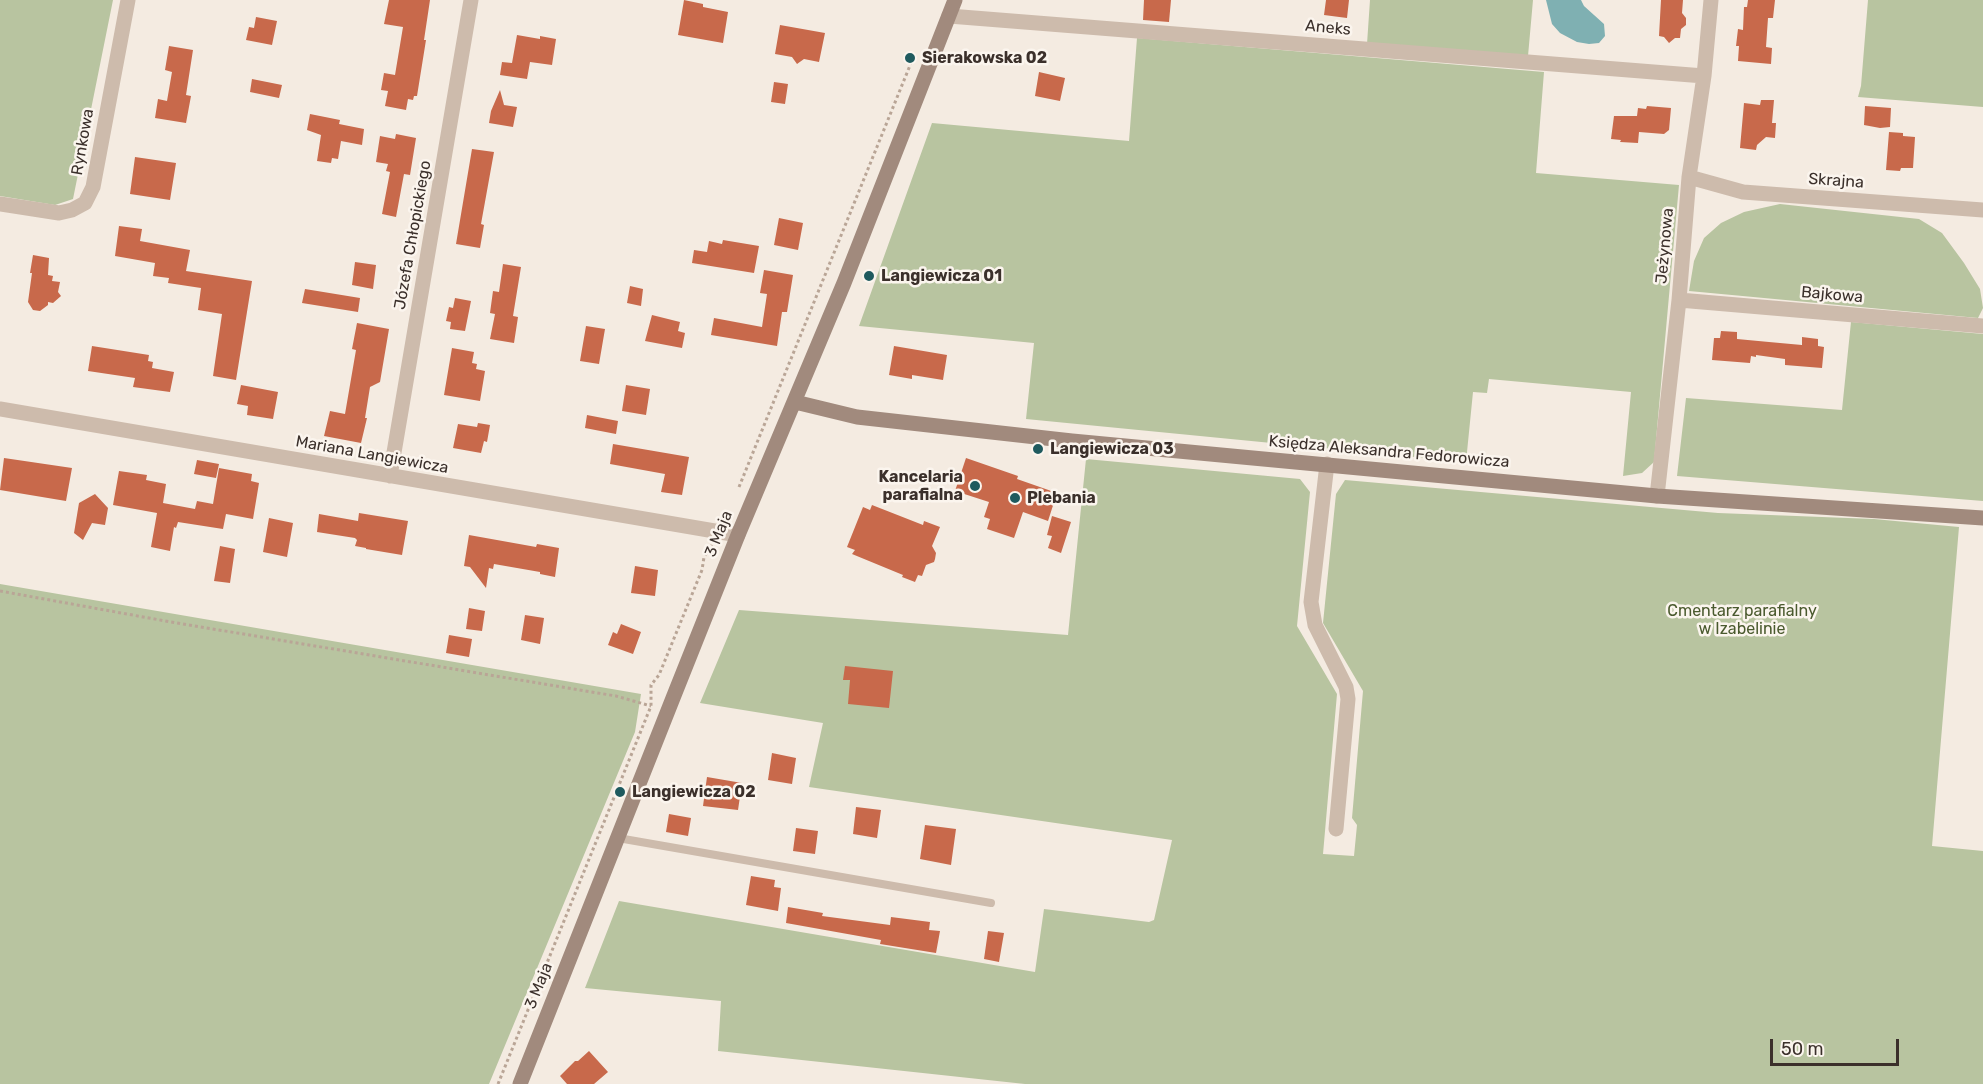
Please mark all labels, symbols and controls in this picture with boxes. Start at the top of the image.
street label: Aneks [1304,16,1352,40]
place label: Sierakowska 02 [922,48,1047,68]
marker: Sierakowska 02 [903,51,917,65]
street label: Rynkowa [68,107,98,177]
street label: Józefa Chłopickiego [390,159,436,311]
street label: Skrajna [1808,169,1864,193]
street label: Jeżynowa [1652,207,1678,285]
place label: Langiewicza 01 [881,266,1002,286]
marker: Langiewicza 01 [862,269,876,283]
street label: Bajkowa [1800,283,1864,307]
street label: Mariana Langiewicza [294,432,450,478]
street label: Księdza Aleksandra Fedorowicza [1268,432,1510,472]
place label: Langiewicza 03 [1050,439,1174,459]
marker: Langiewicza 03 [1031,442,1045,456]
place label: Kancelaria parafialna [879,467,963,505]
marker: Kancelaria parafialna [968,479,982,493]
place label: Plebania [1027,488,1096,508]
marker: Plebania [1008,491,1022,505]
street label: 3 Maja [701,508,737,560]
park label: Cmentarz parafialny w Izabelinie [1667,601,1817,639]
place label: Langiewicza 02 [632,782,756,802]
marker: Langiewicza 02 [613,785,627,799]
street label: 3 Maja [521,960,557,1012]
scale bar [1773,1027,1902,1065]
text: 50 m [1781,1038,1824,1060]

